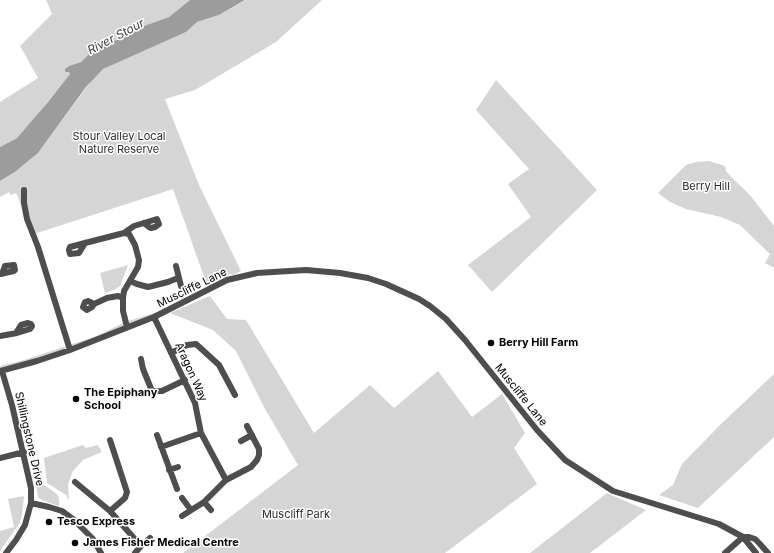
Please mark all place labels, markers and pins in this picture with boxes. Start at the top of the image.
place label: Berry Hill Farm [499,336,578,350]
marker: Berry Hill Farm [486,338,496,348]
place label: The Epiphany School [84,386,157,412]
marker: The Epiphany School [71,394,81,404]
place label: Tesco Express [57,515,135,529]
marker: Tesco Express [44,517,54,527]
place label: James Fisher Medical Centre [83,536,239,550]
marker: James Fisher Medical Centre [70,538,80,548]

